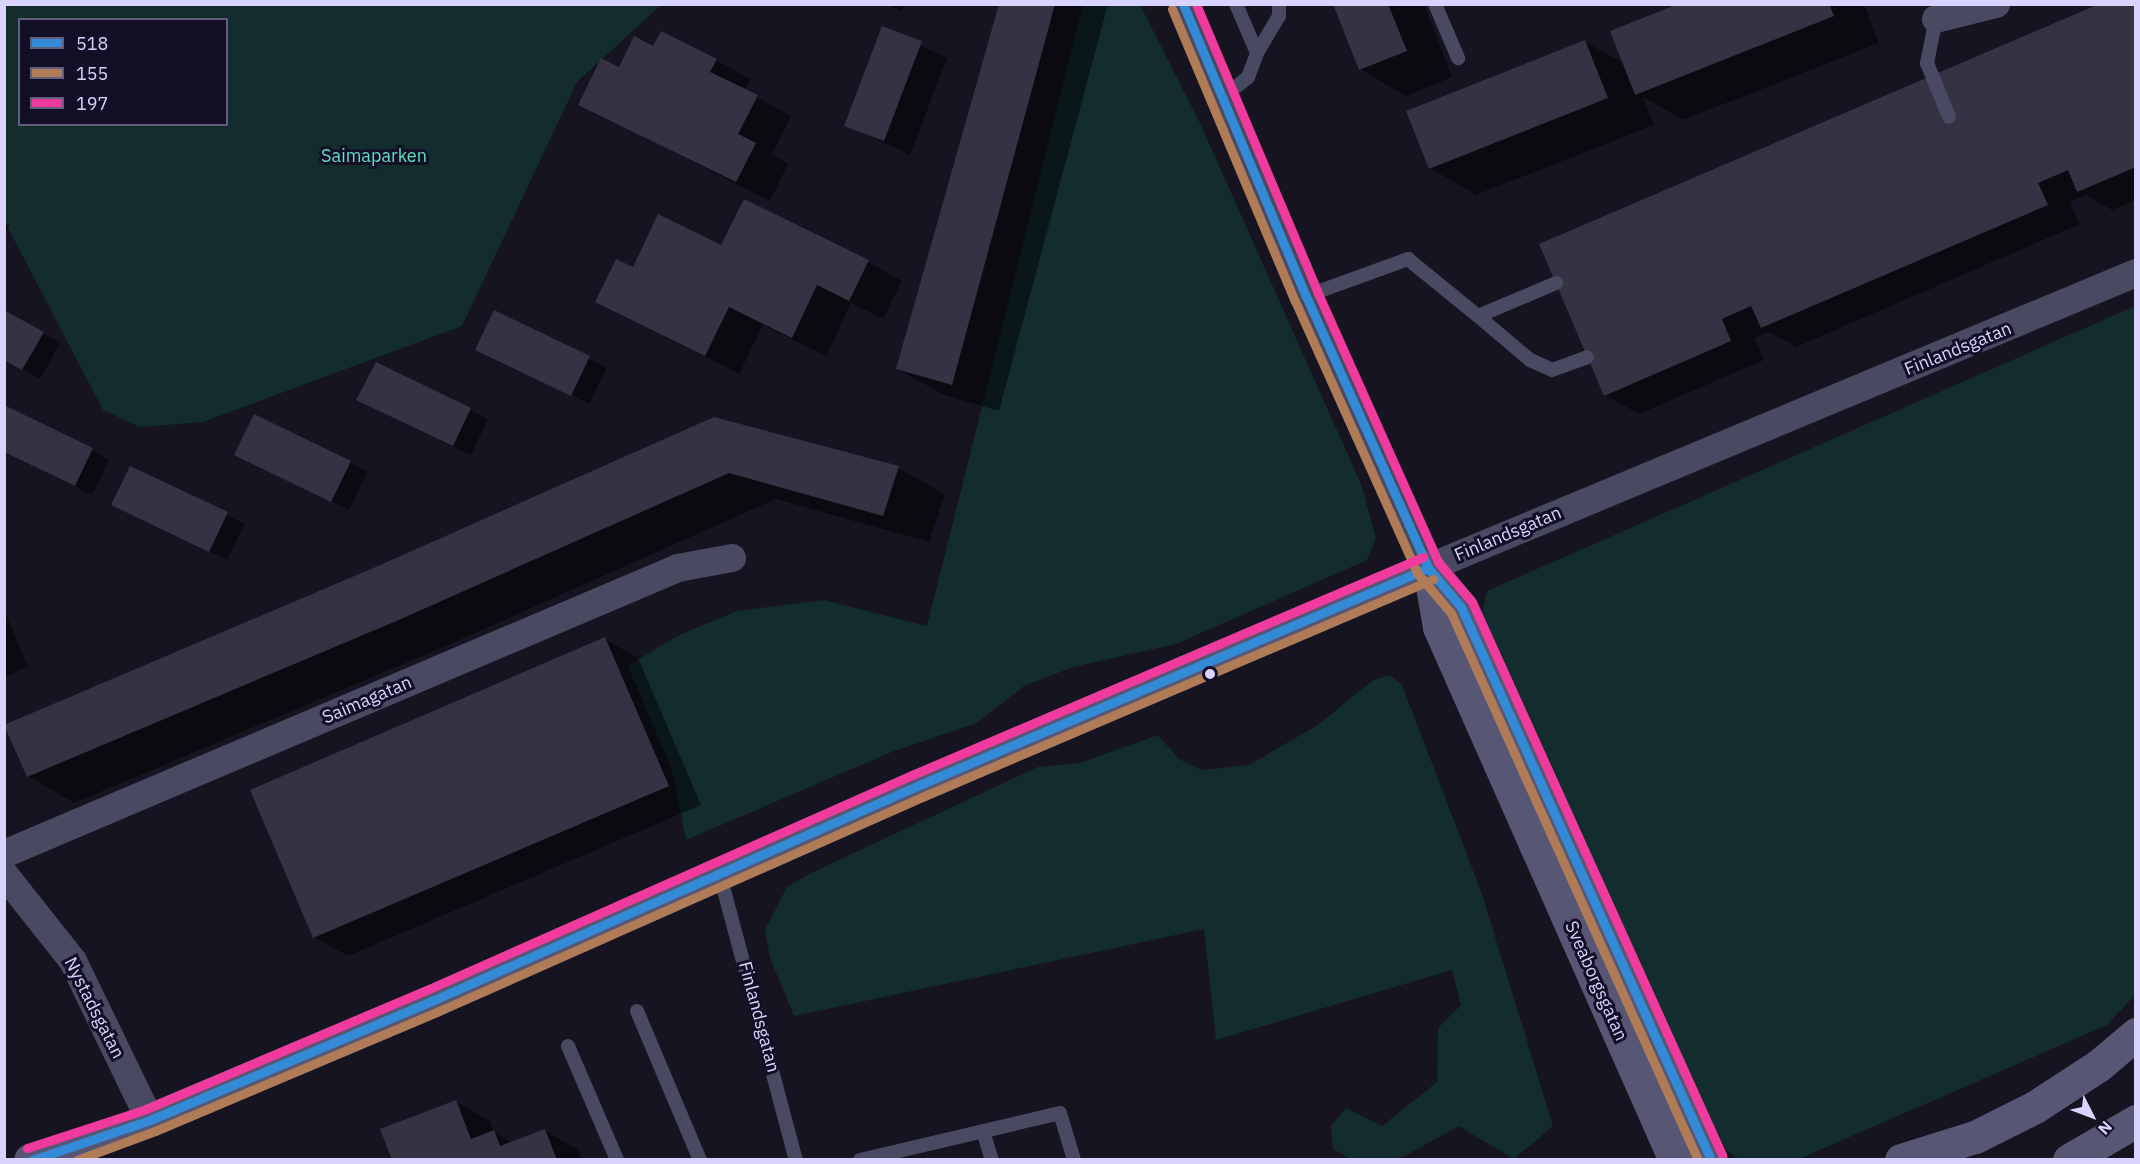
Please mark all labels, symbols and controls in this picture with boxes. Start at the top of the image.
legend [18,18,228,126]
text: 518 [76,32,108,55]
text: 155 [76,62,108,85]
text: 197 [76,92,108,115]
park label: Saimaparken [321,145,427,167]
street label: Finlandsgatan [1901,318,2015,380]
street label: Finlandsgatan [1451,502,1565,566]
unlabelled marker [1204,668,1216,680]
street label: Saimagatan [319,671,415,729]
street label: Sveaborgsgatan [1560,918,1632,1044]
street label: Nystadsgatan [59,954,129,1062]
street label: Finlandsgatan [734,959,784,1075]
north arrow [2062,1086,2122,1146]
text: N [2094,1117,2117,1139]

